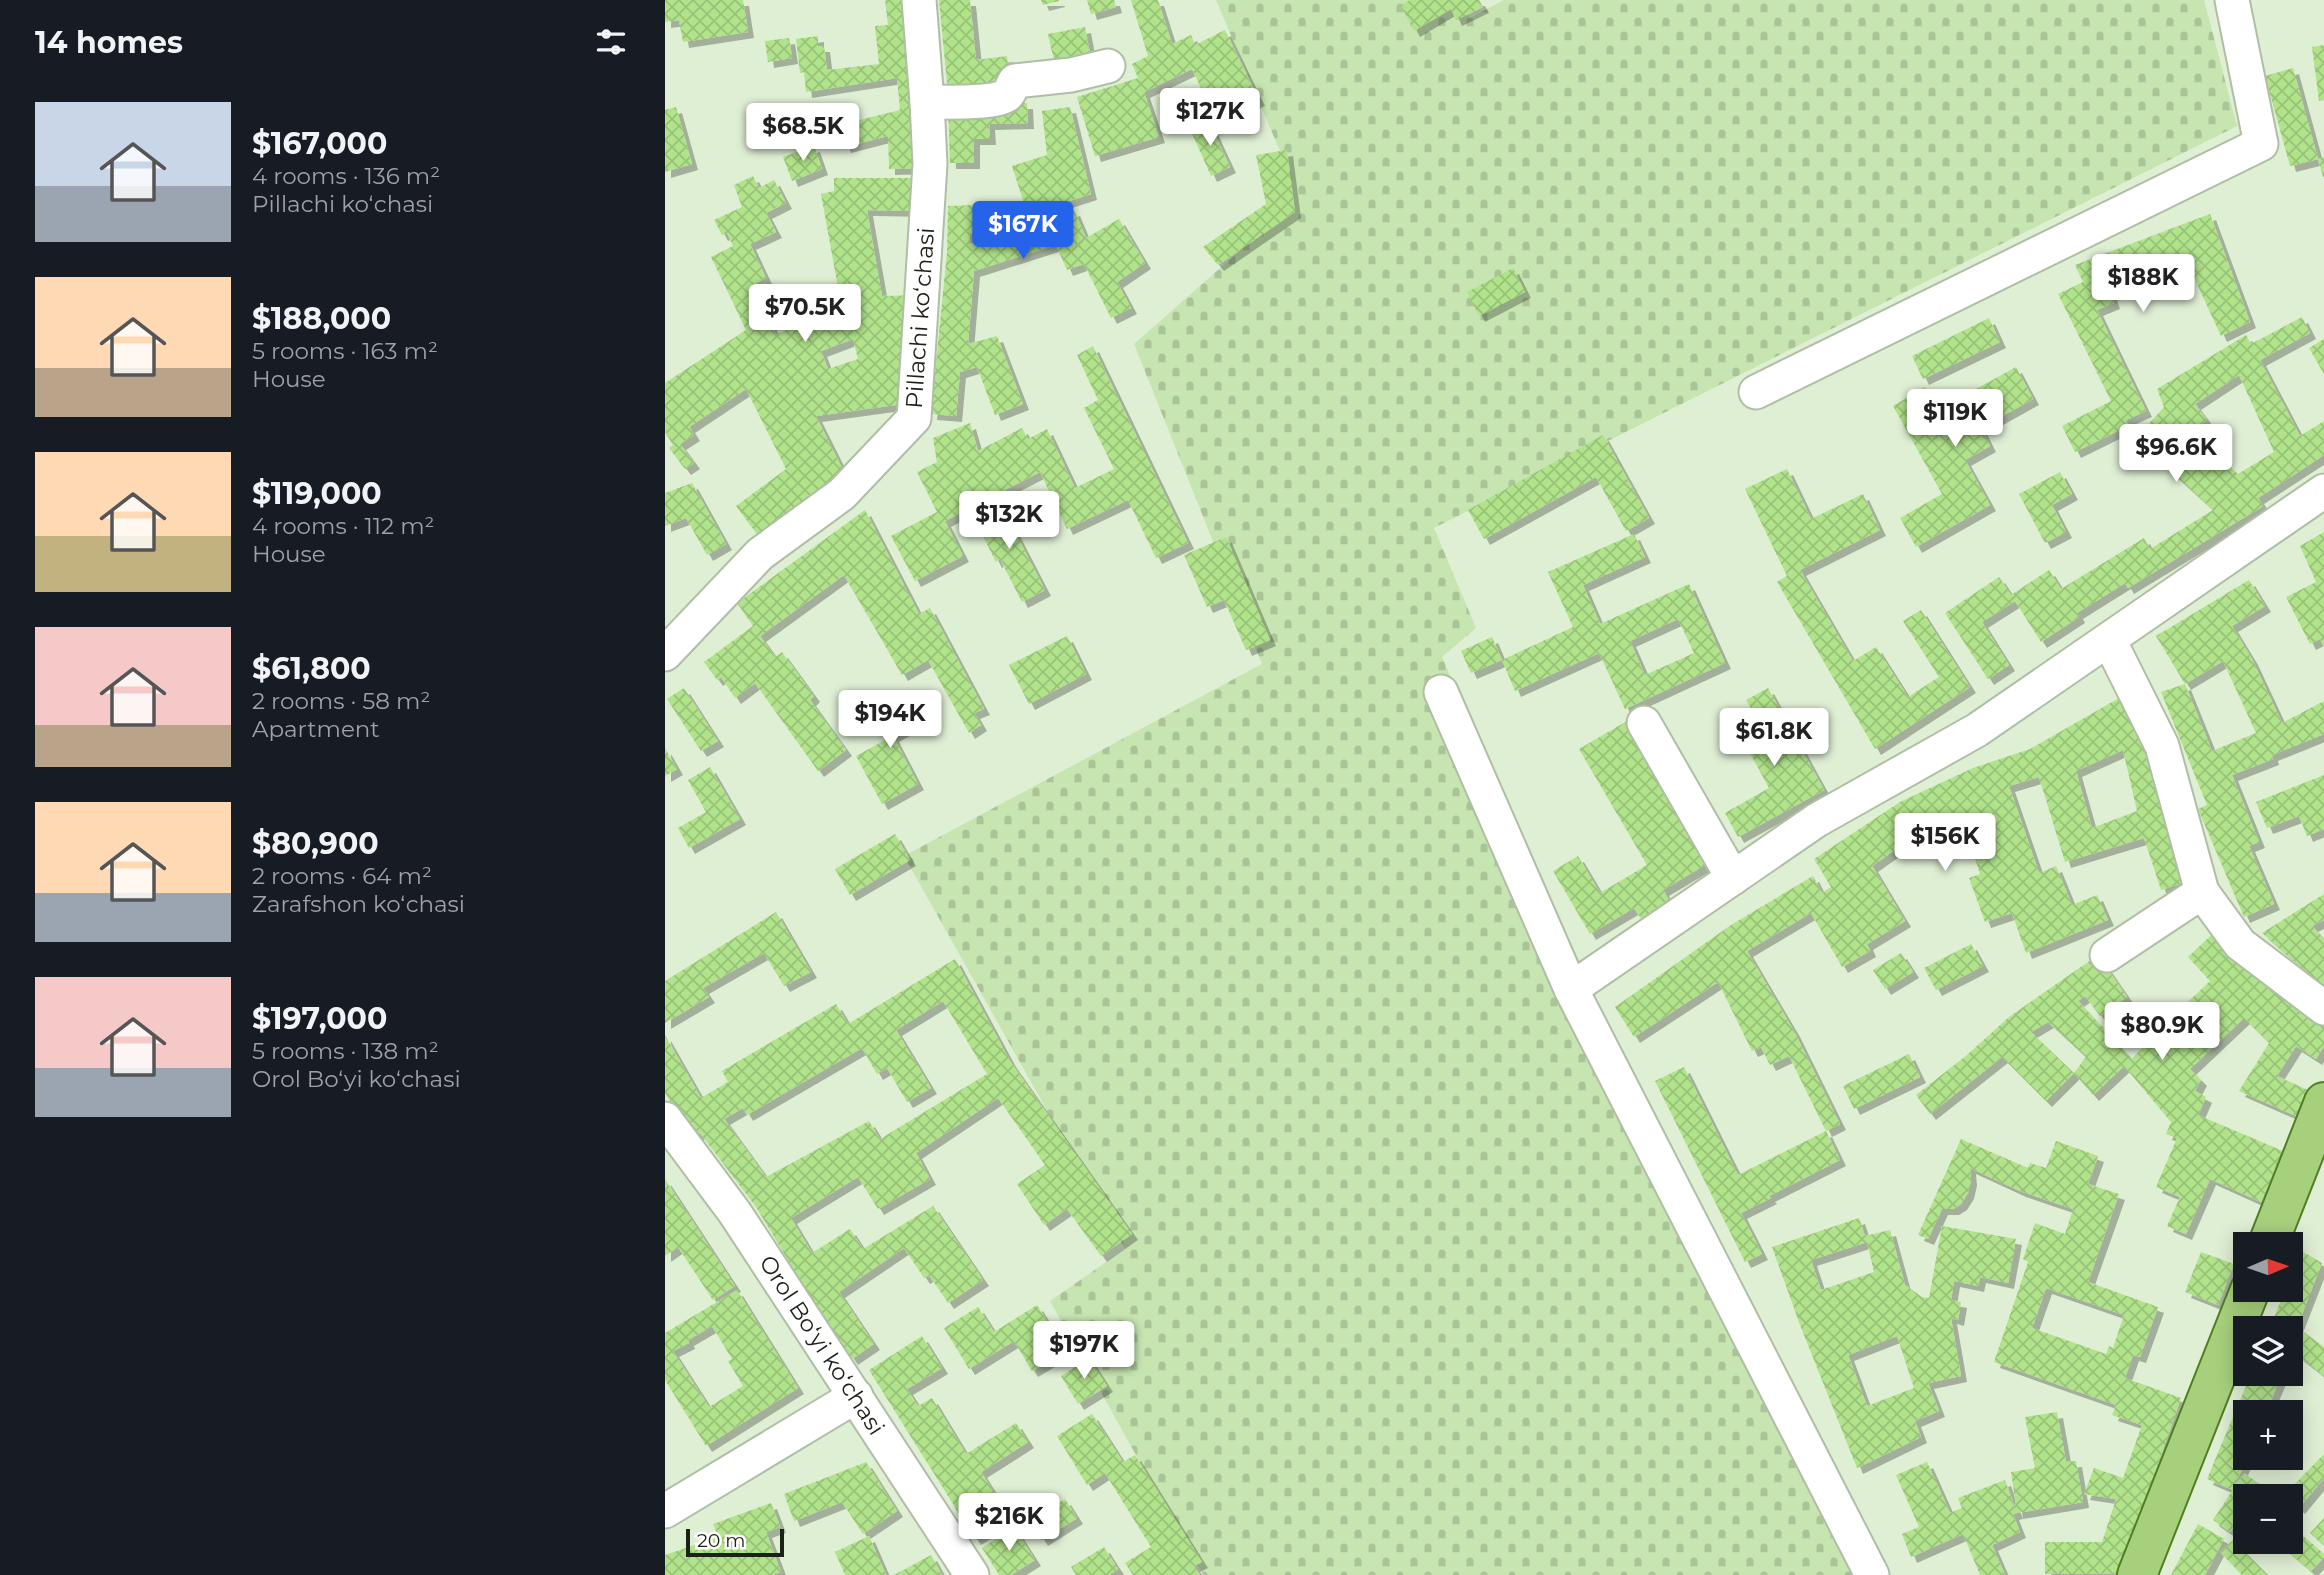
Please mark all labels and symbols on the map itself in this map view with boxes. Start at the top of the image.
pin: $127K [1161,88,1259,148]
pin: $68.5K [746,104,860,163]
pin: $167K [974,202,1072,261]
street label: Pillachi koʻchasi [900,227,940,409]
pin: $188K [2094,254,2192,314]
pin: $70.5K [748,284,862,344]
pin: $119K [1906,390,2004,449]
pin: $96.6K [2119,424,2233,484]
pin: $132K [960,491,1058,551]
pin: $194K [841,690,939,750]
pin: $61.8K [1717,708,1831,768]
pin: $156K [1896,814,1994,873]
pin: $80.9K [2105,1002,2219,1062]
north arrow [2233,1232,2303,1302]
street label: Orol Boʻyi koʻchasi [753,1250,891,1440]
pin: $197K [1035,1322,1133,1381]
pin: $216K [960,1494,1058,1553]
scale bar [686,1526,784,1558]

